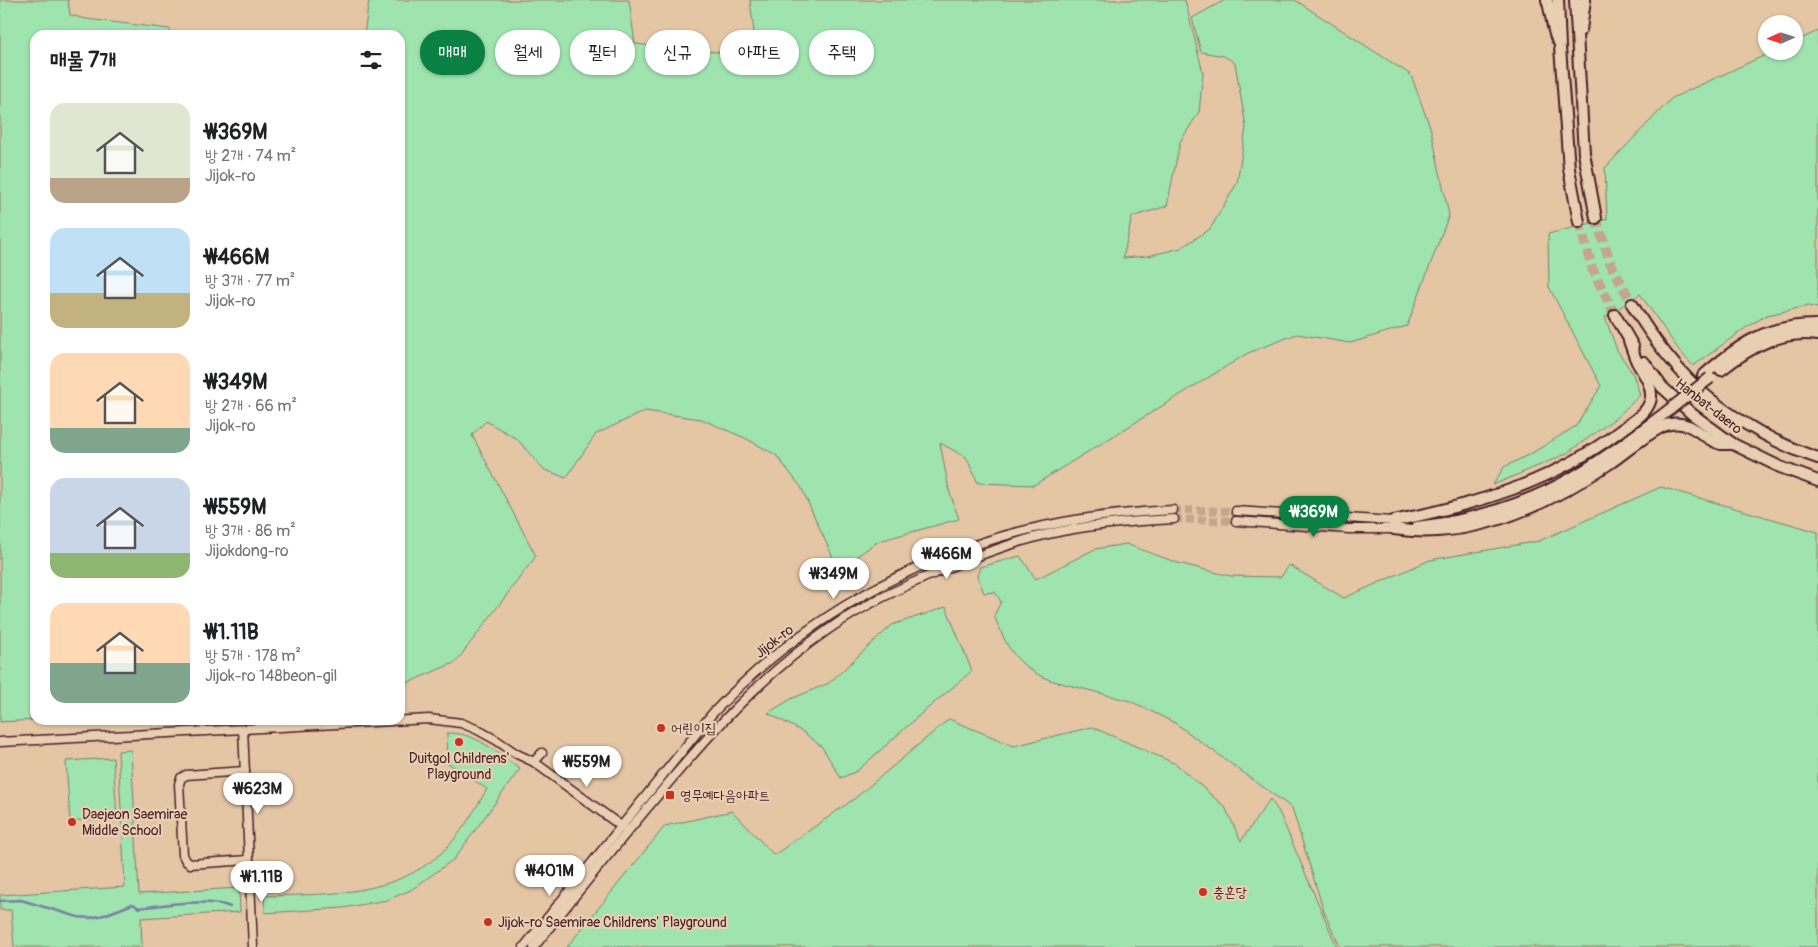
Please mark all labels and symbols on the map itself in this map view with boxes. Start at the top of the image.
north arrow [1758,15,1802,60]
street label: Hanbat-daero [1672,375,1746,438]
pin: ₩369M [1279,496,1349,538]
pin: ₩466M [912,538,982,580]
pin: ₩349M [799,558,869,600]
street label: Jijok-ro [752,621,797,662]
place label: 어린이집 [671,720,716,737]
marker: 어린이집 [655,722,667,734]
marker: Duitgol Childrens' Playground [453,736,465,748]
pin: ₩559M [552,746,622,788]
place label: Duitgol Childrens' Playground [409,750,509,783]
pin: ₩623M [223,772,293,815]
place label: 영무예다음아파트 [680,787,770,804]
marker: 영무예다음아파트 [664,789,676,801]
place label: Daejeon Saemirae Middle School [82,806,188,839]
marker: Daejeon Saemirae Middle School [66,816,78,828]
pin: ₩401M [515,854,585,897]
pin: ₩1.11B [221,860,303,903]
place label: 충혼당 [1213,884,1248,901]
marker: 충혼당 [1197,886,1209,898]
place label: Jijok-ro Saemirae Childrens' Playground [498,914,727,931]
marker: Jijok-ro Saemirae Childrens' Playground [482,916,494,928]

